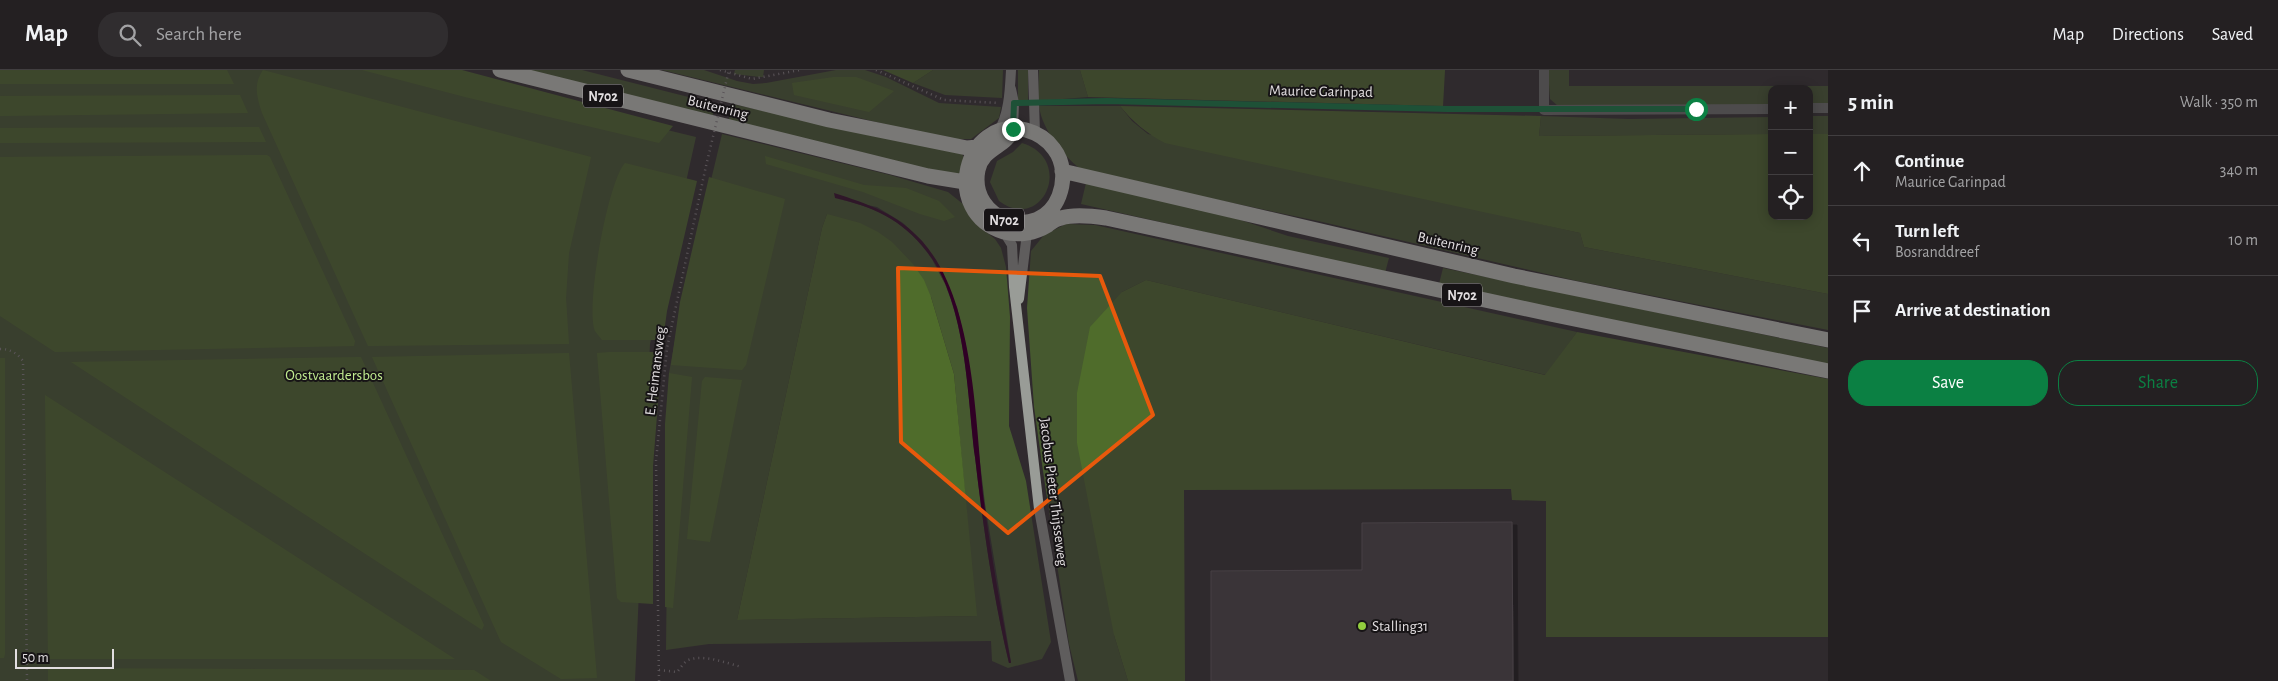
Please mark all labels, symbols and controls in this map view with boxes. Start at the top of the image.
search box [98,12,448,57]
icon: search [116,21,144,49]
text: Map [25,22,68,46]
text: Search here [156,25,242,44]
text: Map [2053,26,2084,44]
text: Directions [2112,26,2184,44]
text: Saved [2212,26,2253,44]
street label: Maurice Garinpad [1269,83,1373,100]
road number: N702 [583,85,623,108]
map controls [1768,85,1813,220]
button: + [1768,85,1813,130]
text: 5 min [1848,92,1894,113]
street label: Buitenring [686,93,750,122]
text: Walk · 350 m [2180,94,2258,110]
route start [1685,98,1708,121]
route end [1002,118,1025,141]
button: − [1768,130,1813,175]
text: Continue [1895,152,1964,171]
icon: ahead [1848,157,1876,185]
text: 340 m [2220,162,2258,178]
text: Maurice Garinpad [1895,174,2006,190]
button: locate [1768,175,1813,220]
road number: N702 [984,208,1024,232]
text: Turn left [1895,222,1959,241]
icon: left [1848,227,1876,255]
street label: Buitenring [1416,229,1480,258]
text: 10 m [2229,232,2258,248]
text: Bosranddreef [1895,244,1979,260]
road number: N702 [1442,284,1482,306]
icon: arrive [1848,297,1876,325]
text: Arrive at destination [1895,301,2051,320]
street label: E. Heimansweg [643,325,668,416]
button: Save [1848,360,2048,406]
button: Share [2058,360,2258,406]
park label: Oostvaardersbos [285,368,383,383]
street label: Jacobus Pieter Thijsseweg [1037,417,1070,568]
place label: Stalling31 [1372,619,1428,634]
marker: Stalling31 [1356,620,1368,632]
scale bar [15,646,114,669]
text: 50 m [22,651,49,665]

